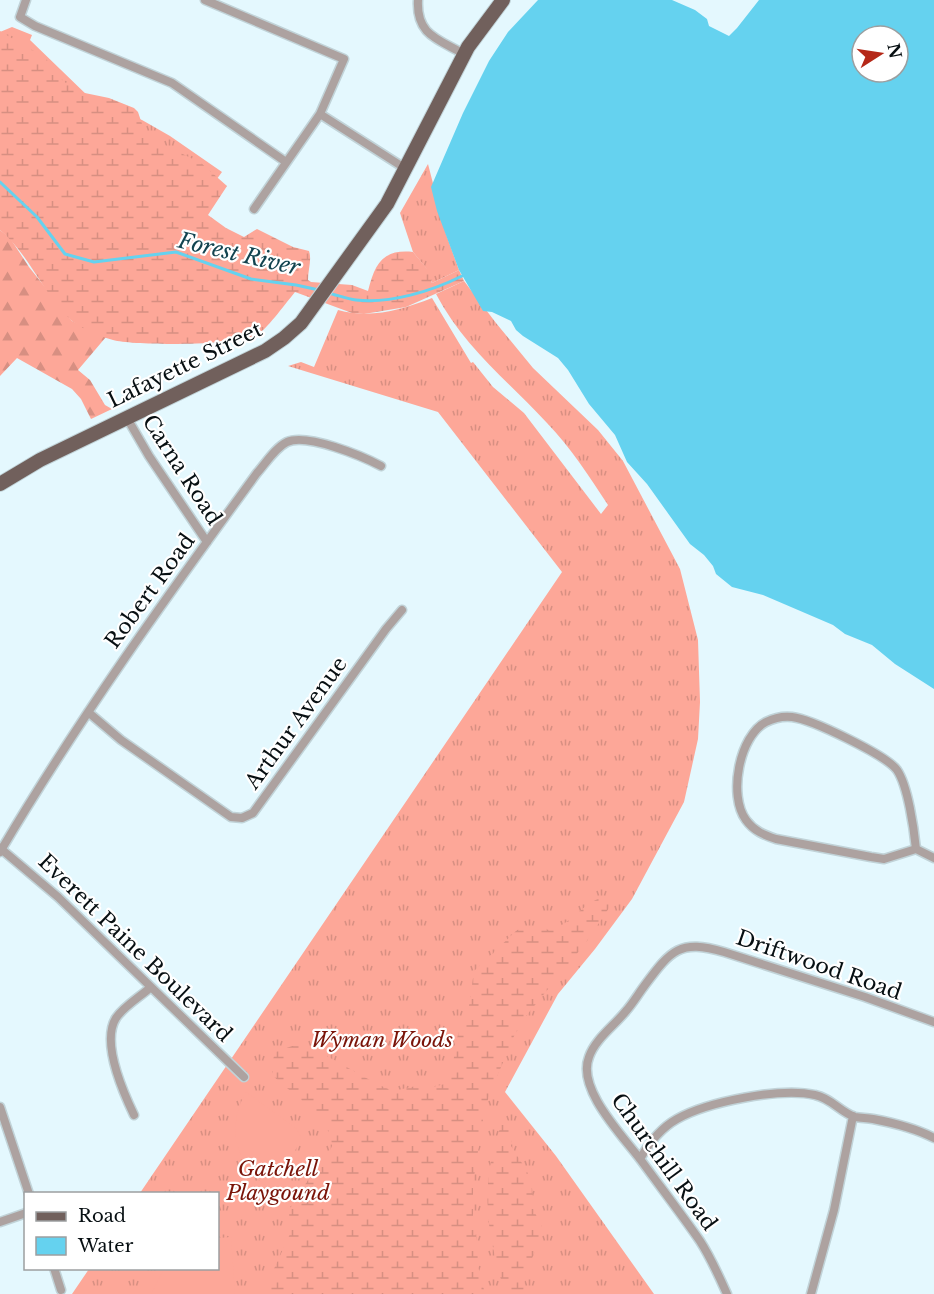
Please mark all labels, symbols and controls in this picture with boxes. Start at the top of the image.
north arrow [850,24,910,84]
text: N [883,41,906,60]
water label: Forest River [174,227,303,281]
street label: Lafayette Street [103,316,267,414]
street label: Carna Road [137,410,227,530]
street label: Robert Road [100,528,200,654]
street label: Arthur Avenue [239,652,353,795]
street label: Everett Paine Boulevard [33,849,237,1047]
street label: Driftwood Road [733,924,905,1006]
park label: Wyman Woods [311,1027,453,1053]
street label: Churchill Road [605,1088,723,1236]
park label: Gatchell Playgound [225,1156,330,1206]
legend [24,1192,219,1270]
text: Road [78,1205,126,1227]
text: Water [77,1235,134,1257]

